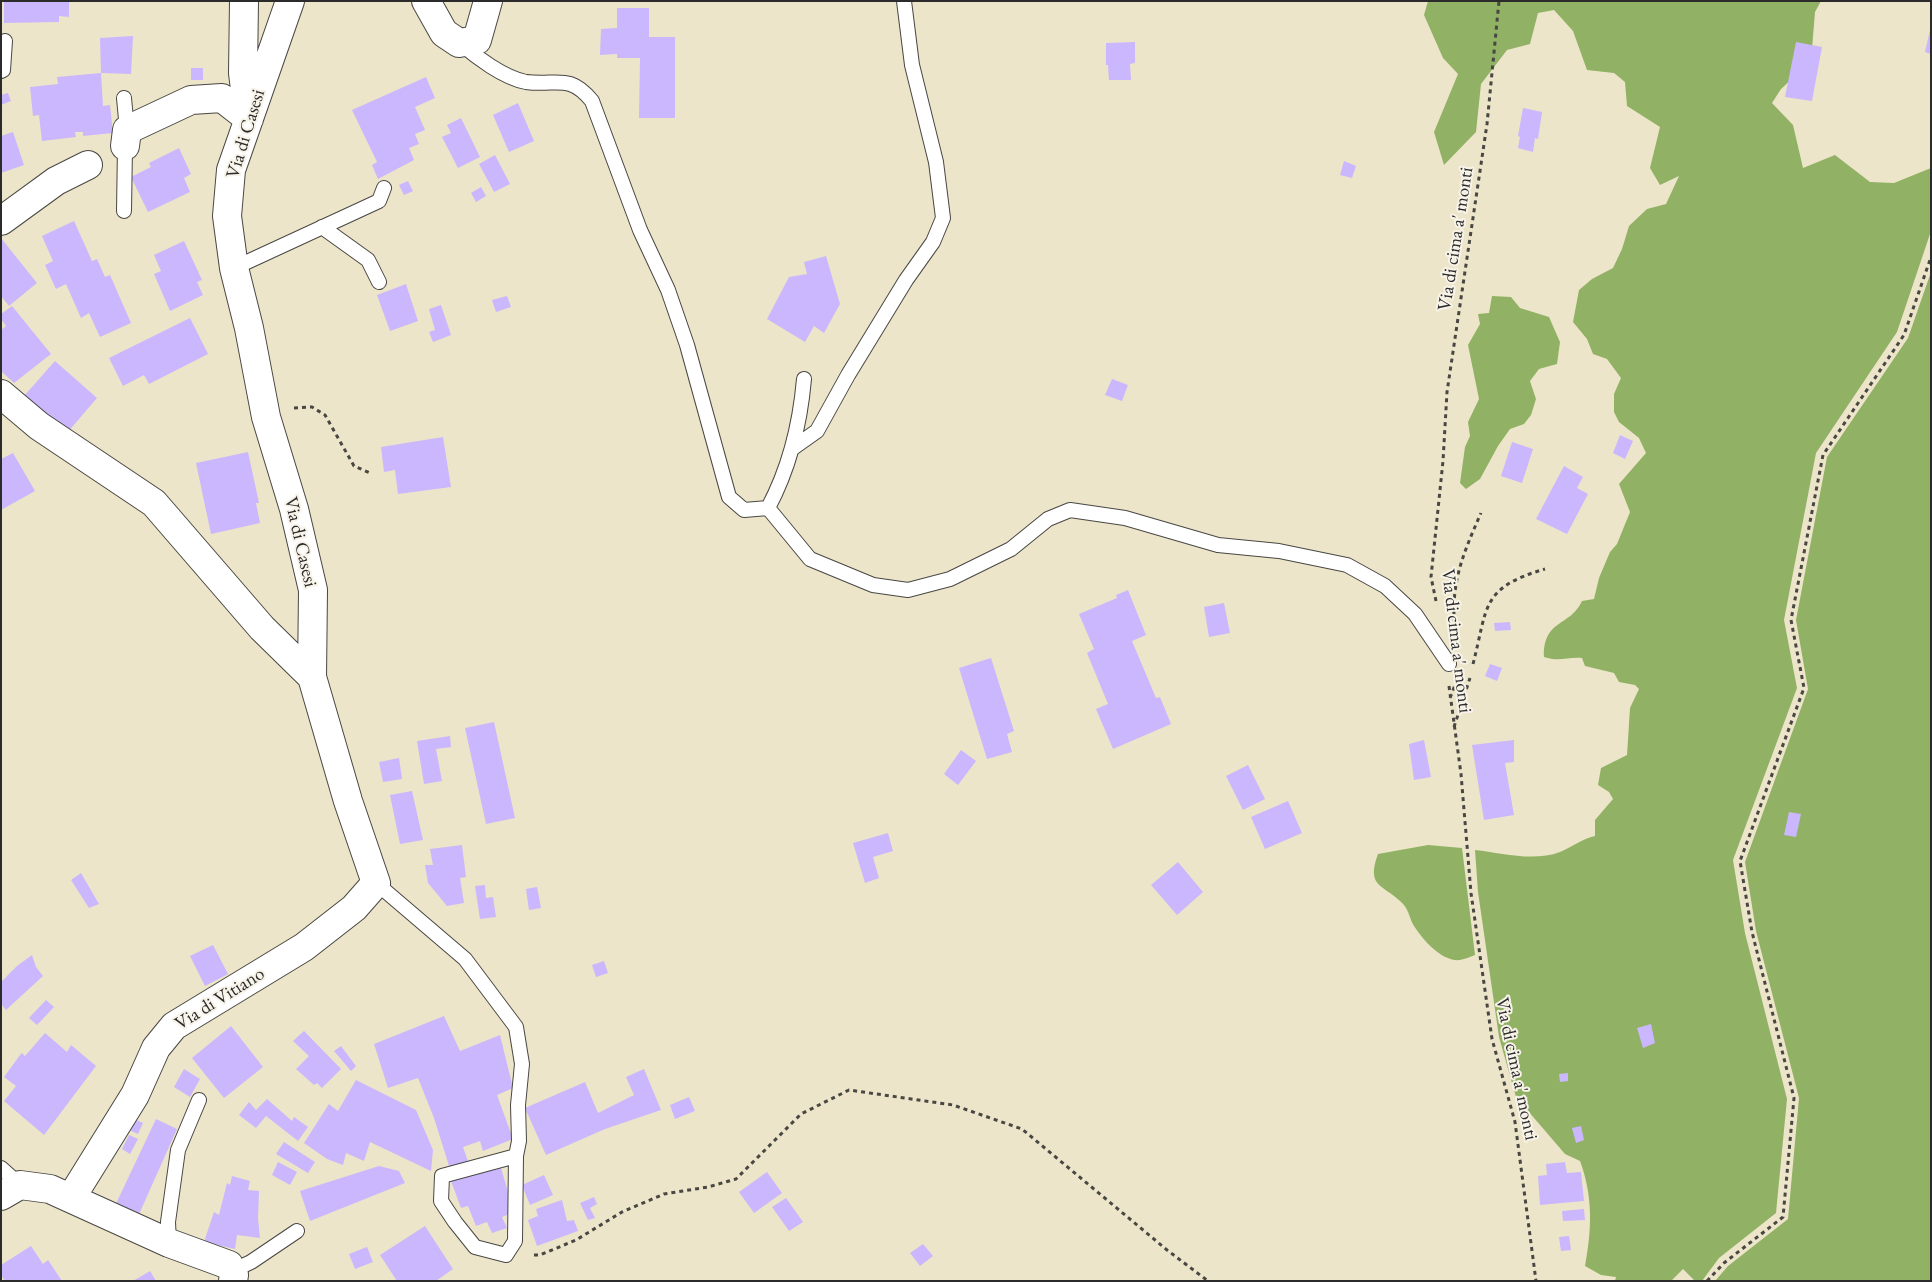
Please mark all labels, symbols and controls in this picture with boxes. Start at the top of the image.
street label: Via di Casesi [222,87,270,181]
street label: Via di cima a' monti [1433,166,1479,312]
street label: Via di Casesi [279,495,321,589]
street label: Via di cima a' monti [1436,568,1476,714]
street label: Via di Vitiano [171,963,269,1035]
street label: Via di cima a' monti [1490,996,1542,1142]

